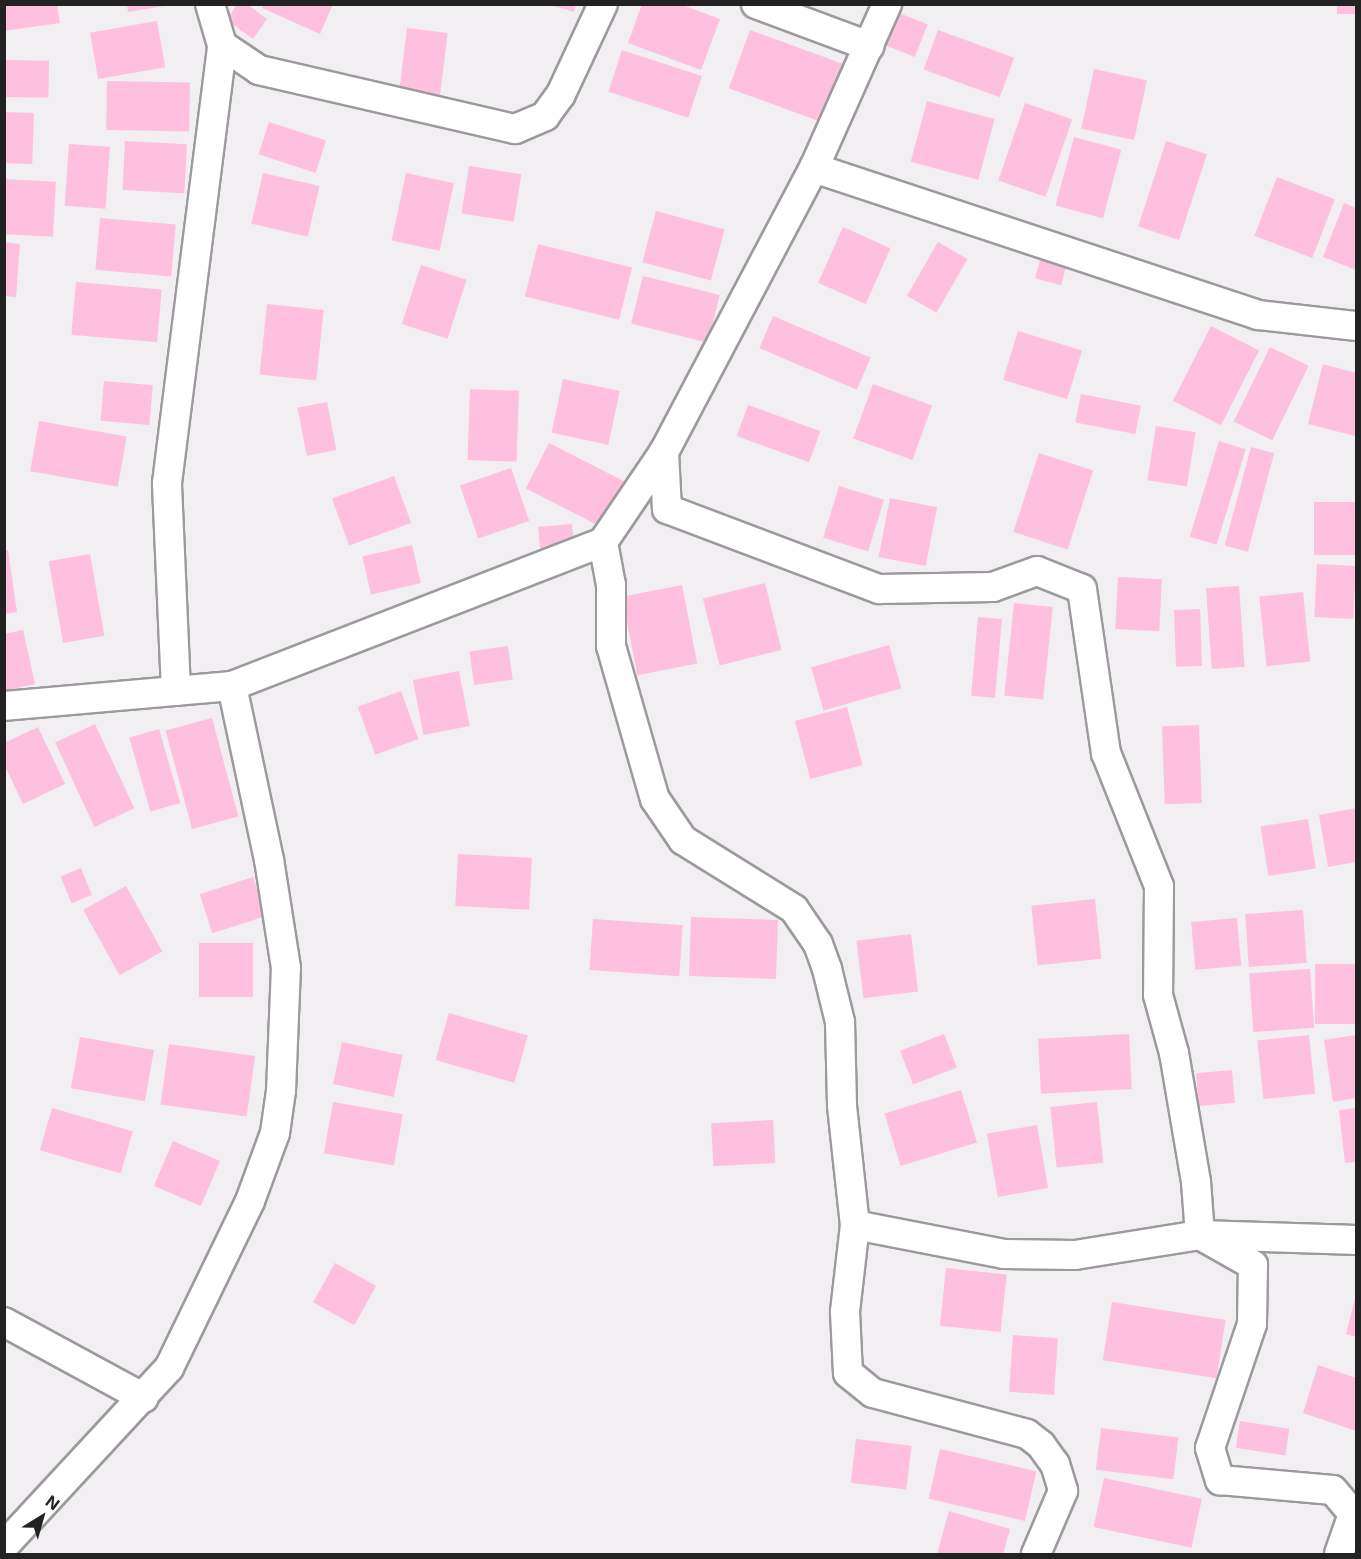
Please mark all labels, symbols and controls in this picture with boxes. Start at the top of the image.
north arrow [12,1487,72,1547]
text: N [42,1491,64,1514]

